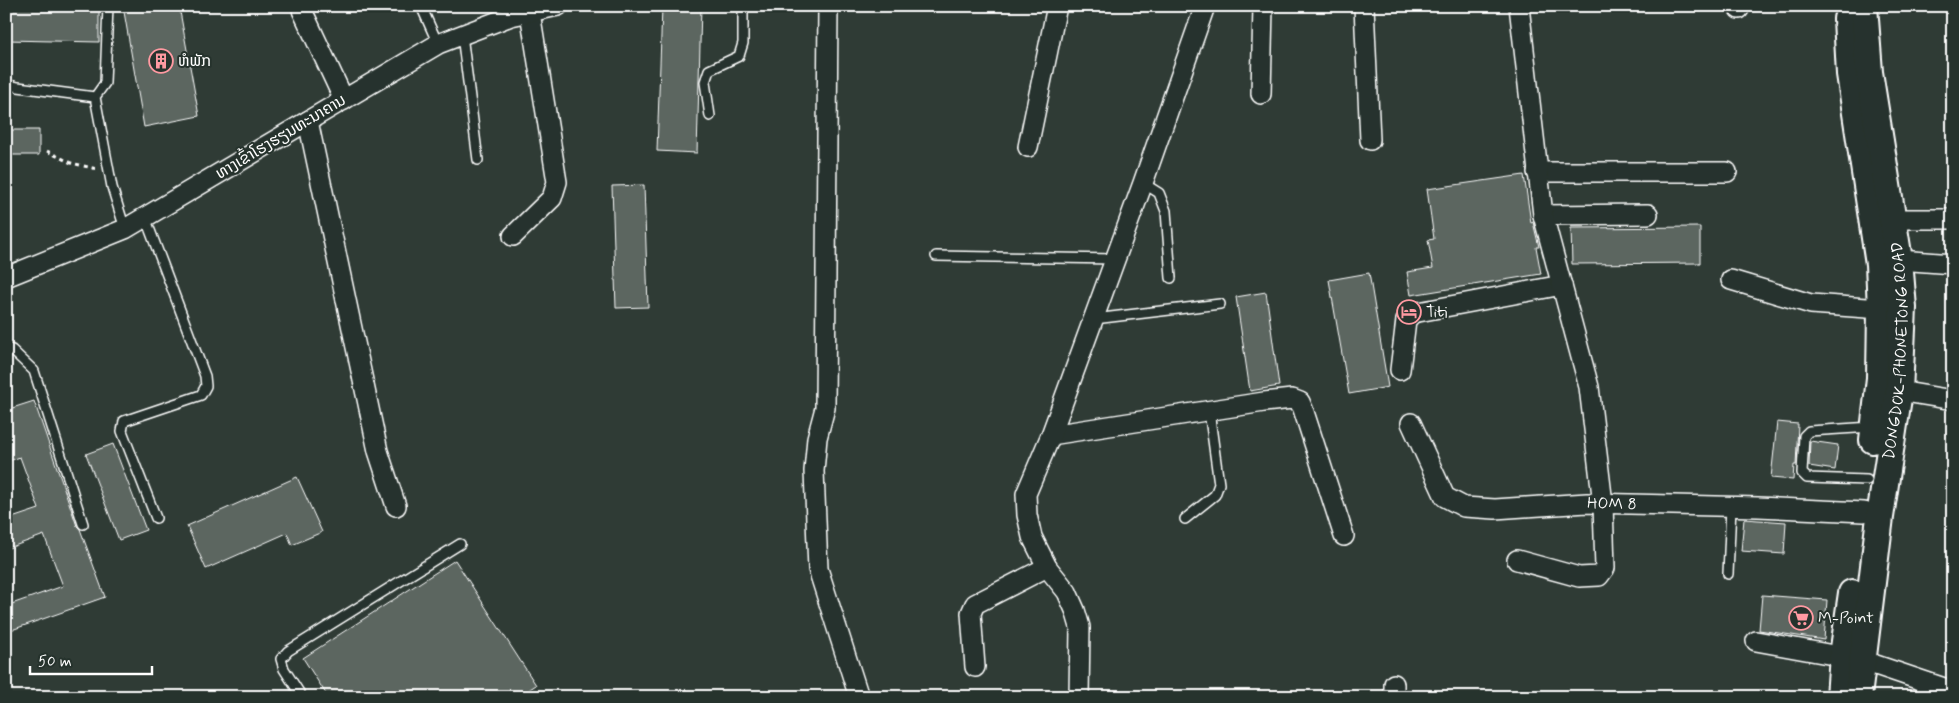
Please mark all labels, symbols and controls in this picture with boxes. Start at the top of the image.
building icon: ຫໍພັກ [148,48,174,74]
place label: ຫໍພັກ [178,51,211,72]
street label: ທາງເຂົ້າໂຮງຮຽນທະນາຄານ [211,88,350,184]
street label: DONGDOK-PHONETONG ROAD [1878,240,1913,461]
hotel icon: Titi [1396,299,1422,325]
place label: Titi [1426,302,1447,323]
street label: HOM 8 [1587,493,1637,515]
supermarket icon: M-Point [1788,605,1814,631]
place label: M-Point [1818,608,1874,629]
scale bar [30,643,152,675]
text: 50 m [38,652,72,672]

